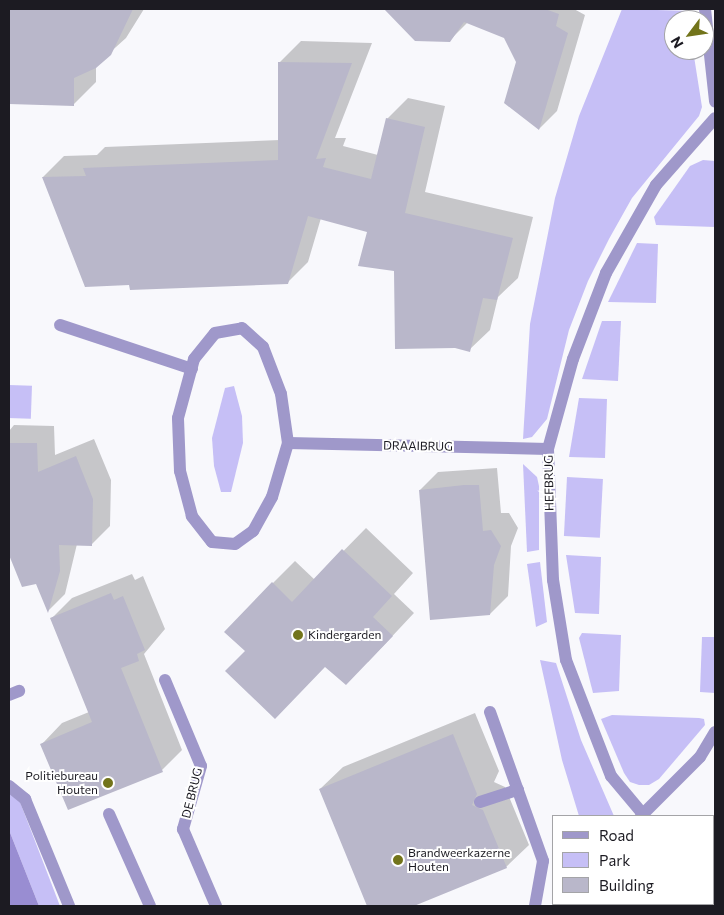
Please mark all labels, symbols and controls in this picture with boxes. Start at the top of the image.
north arrow [664,10,714,60]
text: N [667,34,687,51]
street label: DRAAIBRUG [383,438,453,454]
street label: HEFBRUG [541,455,557,511]
place label: Kindergarden [308,628,381,642]
marker: Kindergarden [292,629,304,641]
street label: DE BRUG [179,766,205,820]
place label: Politiebureau Houten [25,769,98,797]
marker: Politiebureau Houten [102,777,114,789]
legend [552,815,714,905]
text: Road [599,826,634,844]
place label: Brandweerkazerne Houten [408,846,510,874]
text: Park [599,851,630,869]
marker: Brandweerkazerne Houten [392,854,404,866]
text: Building [599,876,654,894]

